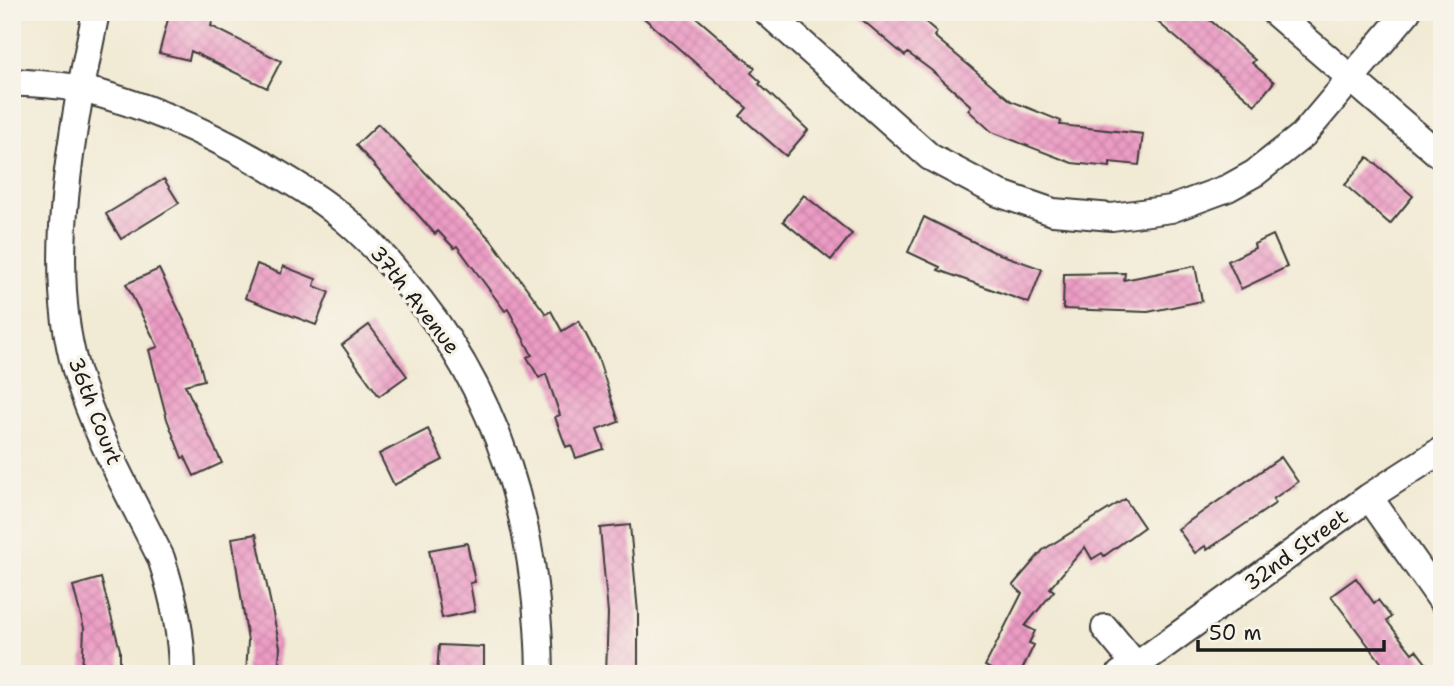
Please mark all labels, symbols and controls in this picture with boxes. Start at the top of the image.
street label: 37th Avenue [364,240,466,360]
street label: 36th Court [62,353,128,469]
street label: 32nd Street [1238,503,1354,597]
scale bar [1198,609,1384,653]
text: 50 m [1209,619,1262,647]

